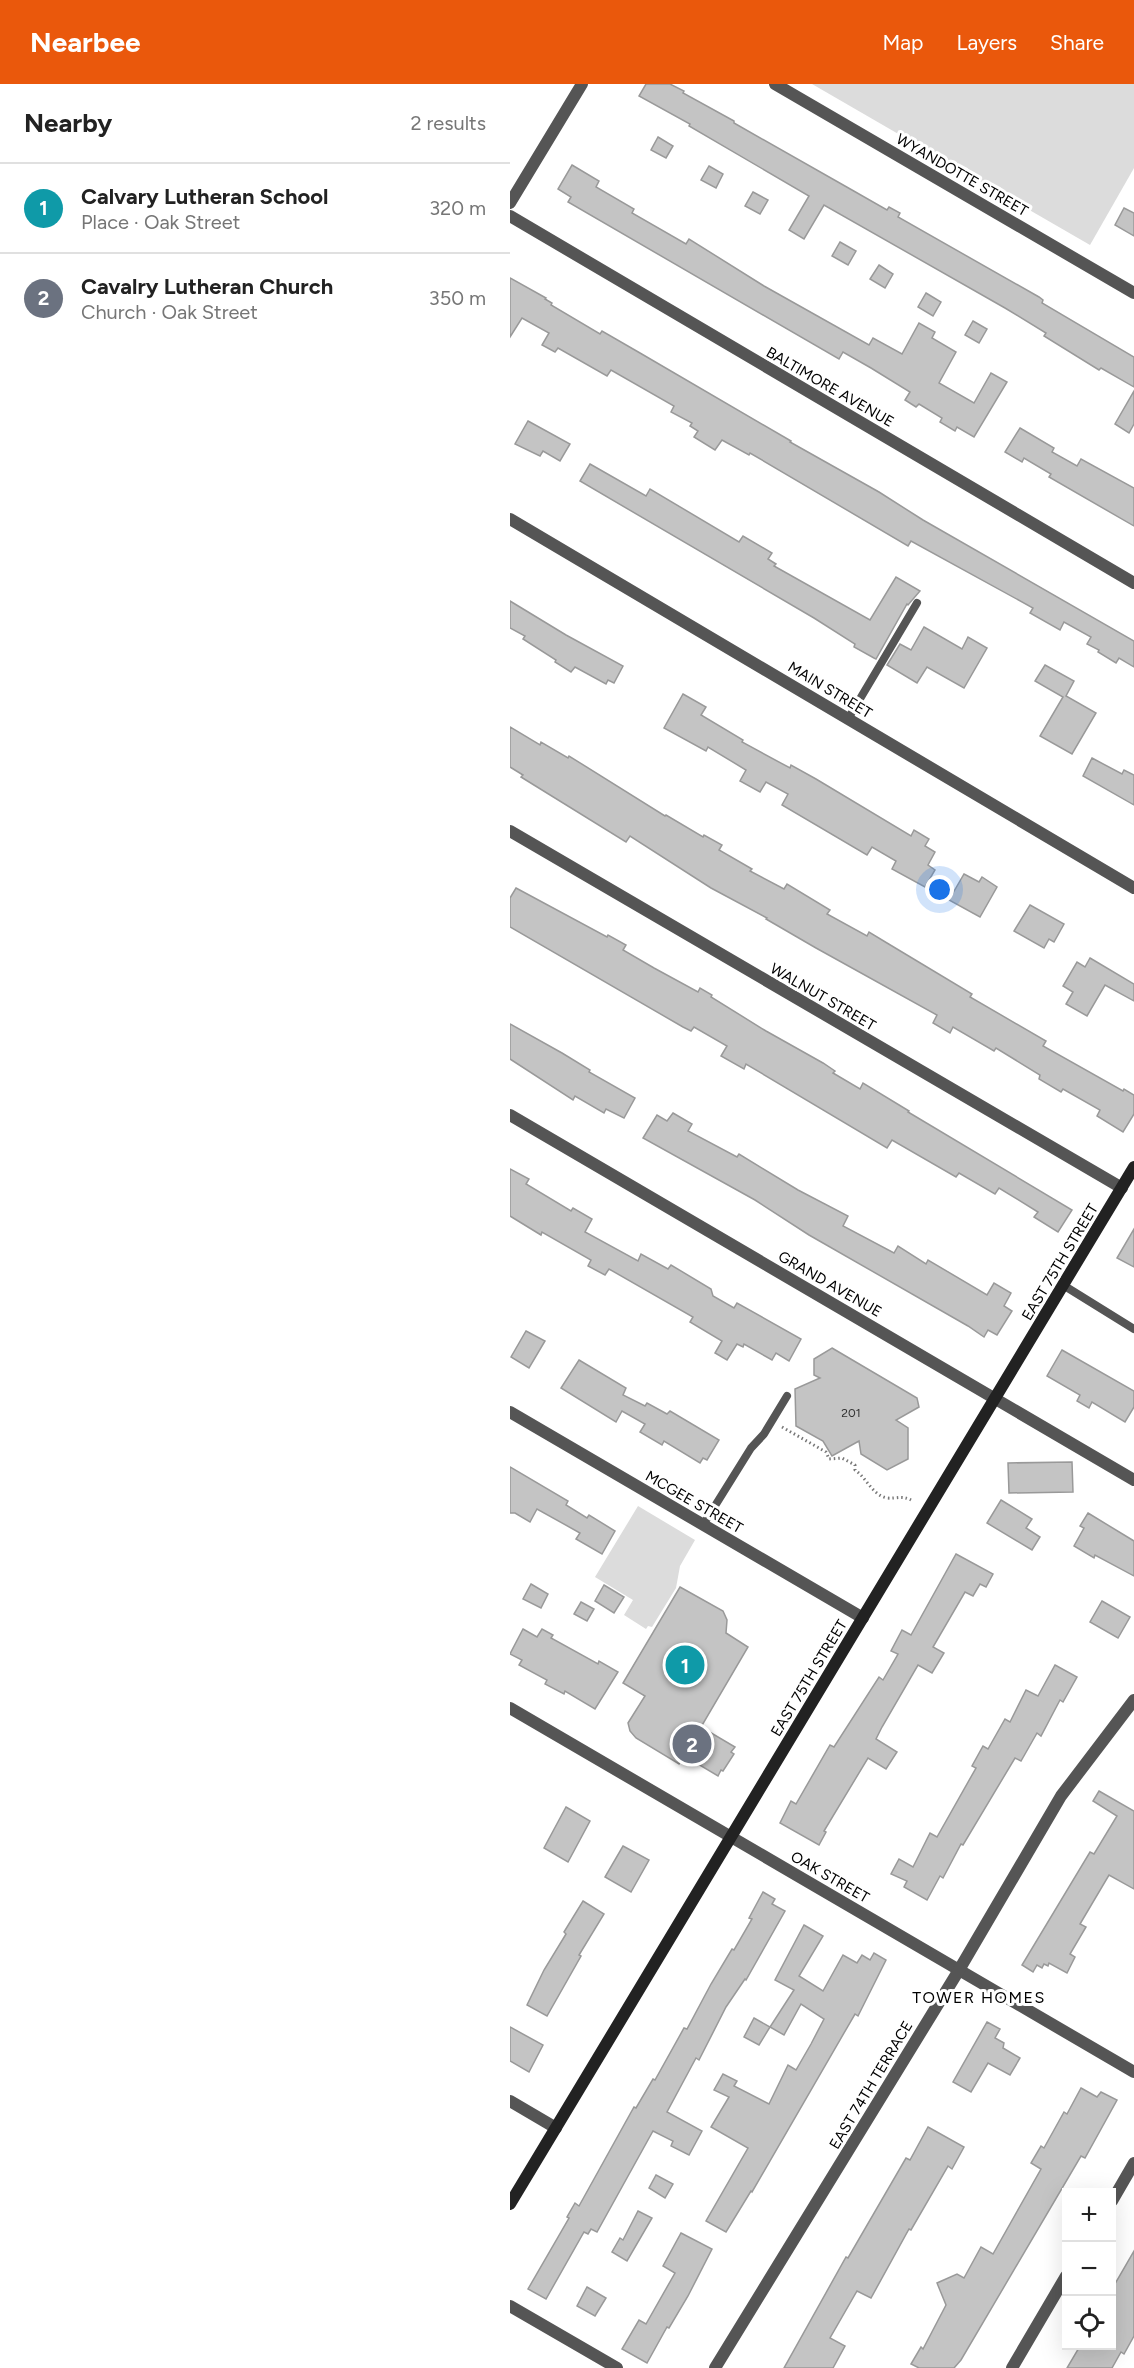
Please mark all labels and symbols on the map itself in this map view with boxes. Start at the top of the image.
street label: WYANDOTTE STREET [893,130,1032,220]
street label: BALTIMORE AVENUE [763,343,897,431]
street label: MAIN STREET [785,658,876,723]
your location [925,875,954,904]
street label: WALNUT STREET [767,959,880,1035]
street label: EAST 75TH STREET [1018,1200,1102,1324]
street label: GRAND AVENUE [775,1247,885,1321]
house number: 201 [841,1406,861,1420]
street label: MCGEE STREET [642,1467,746,1537]
street label: EAST 75TH STREET [767,1616,851,1740]
pin: 1 [666,1642,705,1688]
pin: 2 [672,1722,711,1766]
street label: OAK STREET [788,1847,873,1907]
district label: TOWER HOMES [912,1988,1046,2007]
street label: EAST 74TH TERRACE [826,2018,916,2152]

